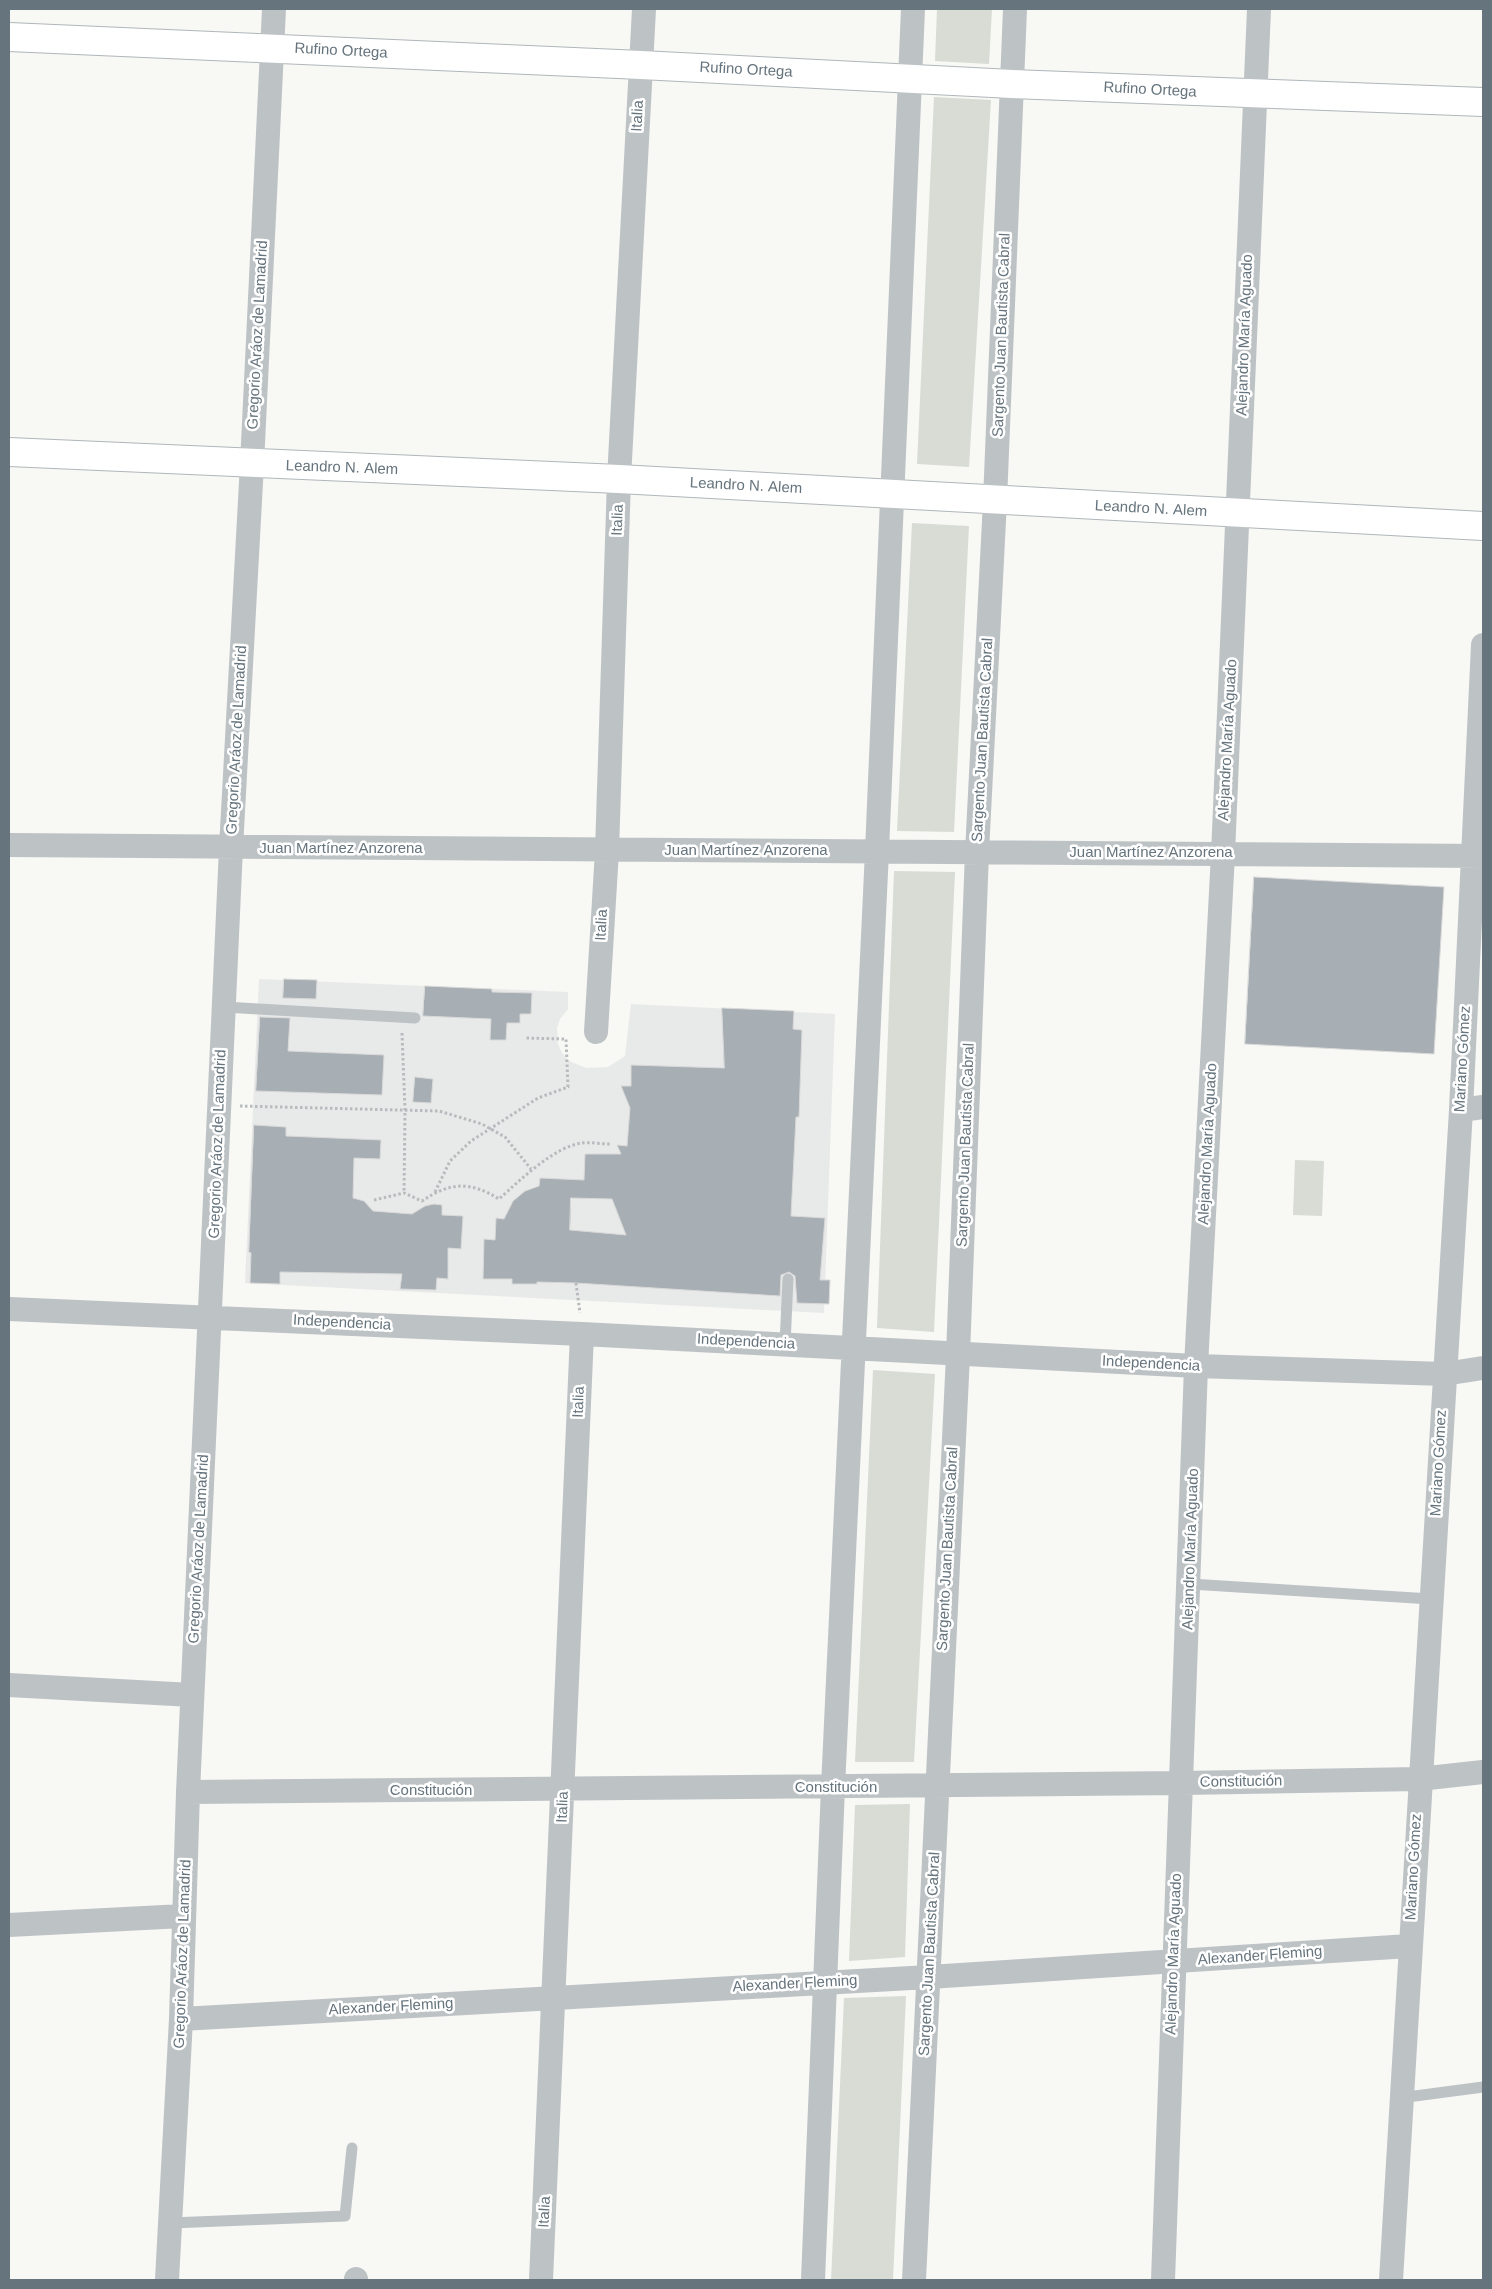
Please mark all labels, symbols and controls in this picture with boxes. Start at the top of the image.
street label: Rufino Ortega [294,40,388,62]
street label: Rufino Ortega [699,59,793,81]
street label: Rufino Ortega [1103,79,1197,101]
street label: Italia [628,100,648,132]
street label: Sargento Juan Bautista Cabral [989,233,1015,437]
street label: Gregorio Aráoz de Lamadrid [244,240,272,430]
street label: Alejandro María Aguado [1233,254,1257,416]
street label: Leandro N. Alem [285,457,399,479]
street label: Leandro N. Alem [689,474,803,498]
street label: Leandro N. Alem [1094,497,1208,521]
street label: Italia [608,504,628,536]
street label: Sargento Juan Bautista Cabral [969,638,997,842]
street label: Gregorio Aráoz de Lamadrid [223,645,251,835]
street label: Alejandro María Aguado [1215,659,1241,821]
street label: Juan Martínez Anzorena [259,840,423,858]
street label: Juan Martínez Anzorena [664,842,828,860]
street label: Juan Martínez Anzorena [1069,844,1233,862]
street label: Italia [592,909,612,941]
street label: Mariano Gómez [1451,1005,1475,1113]
street label: Sargento Juan Bautista Cabral [953,1043,979,1247]
street label: Gregorio Aráoz de Lamadrid [206,1049,230,1239]
street label: Alejandro María Aguado [1195,1063,1221,1225]
street label: Independencia [292,1311,392,1335]
street label: Independencia [696,1330,796,1354]
street label: Independencia [1101,1352,1201,1376]
street label: Italia [569,1386,589,1418]
street label: Mariano Gómez [1427,1409,1451,1517]
street label: Sargento Juan Bautista Cabral [934,1447,962,1651]
street label: Gregorio Aráoz de Lamadrid [185,1454,213,1644]
street label: Alejandro María Aguado [1179,1468,1203,1630]
street label: Constitución [1200,1772,1282,1792]
street label: Constitución [795,1779,877,1797]
street label: Constitución [390,1782,472,1800]
street label: Italia [553,1791,573,1823]
street label: Mariano Gómez [1402,1813,1426,1921]
street label: Sargento Juan Bautista Cabral [916,1852,944,2056]
street label: Gregorio Aráoz de Lamadrid [171,1859,195,2049]
street label: Alejandro María Aguado [1162,1873,1186,2035]
street label: Alexander Fleming [1197,1943,1323,1969]
street label: Alexander Fleming [732,1972,858,1996]
street label: Alexander Fleming [328,1995,454,2019]
street label: Italia [535,2196,555,2228]

